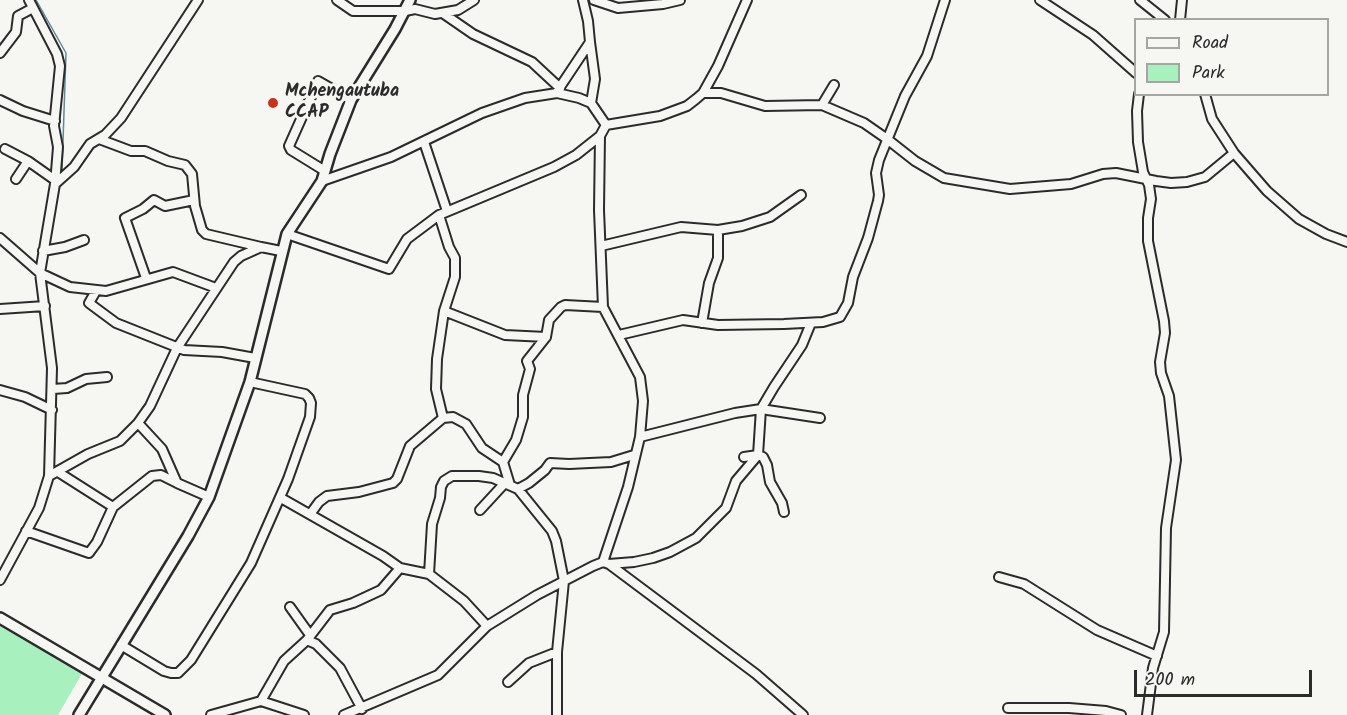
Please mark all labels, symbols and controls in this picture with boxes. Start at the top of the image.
legend [1134,18,1329,96]
text: Road [1192,29,1228,58]
text: Park [1192,59,1225,88]
place label: Mchengautuba CCAP [285,82,399,124]
marker: Mchengautuba CCAP [266,96,280,110]
scale bar [1137,658,1316,696]
text: 200 m [1145,666,1195,695]

